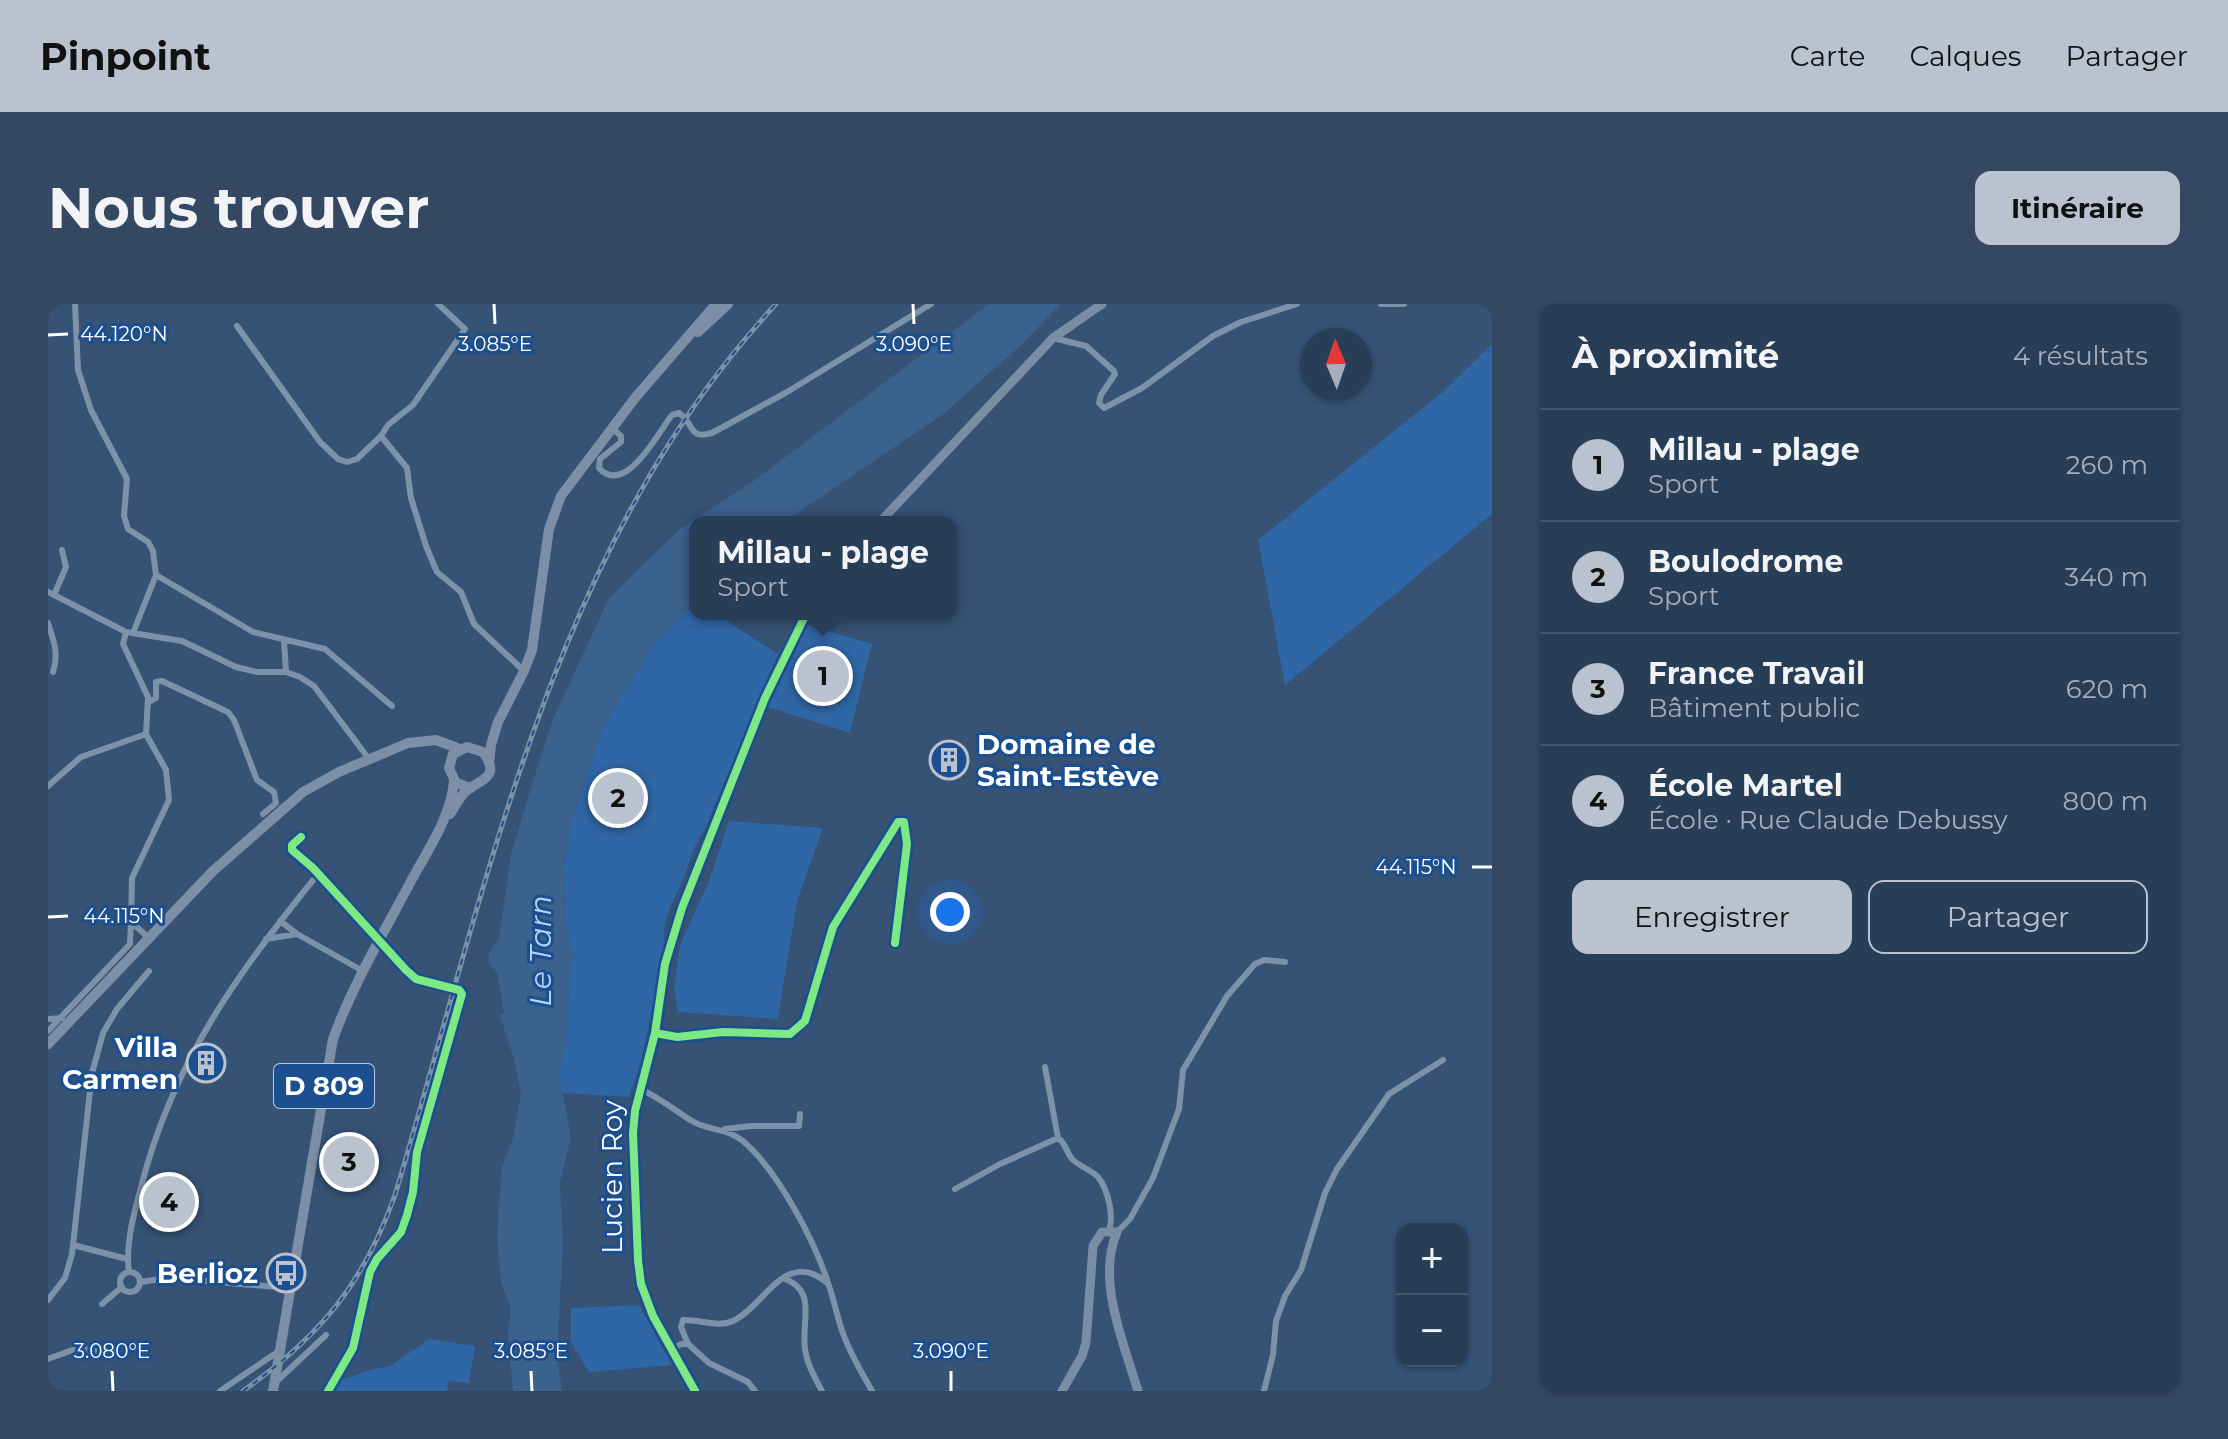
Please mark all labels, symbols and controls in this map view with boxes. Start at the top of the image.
text: Pinpoint [40,33,211,80]
text: Carte [1790,39,1865,73]
text: Calques [1909,39,2021,73]
text: Partager [2065,39,2188,73]
button: Itinéraire [1975,171,2180,245]
text: Nous trouver [48,174,429,242]
text: 44.120°N [80,322,168,346]
north arrow [1300,328,1372,400]
text: 3.085°E [458,332,532,356]
text: 3.090°E [876,332,952,356]
text: À proximité [1572,335,1779,377]
text: 4 résultats [2013,340,2148,372]
text: Millau - plage [1648,431,1860,468]
text: 1 [1593,449,1603,481]
text: 260 m [2066,449,2148,481]
text: Sport [1648,468,1719,500]
popup [689,516,957,620]
text: Millau - plage [717,534,929,571]
text: Boulodrome [1648,543,1844,580]
text: 2 [1590,561,1606,593]
text: 340 m [2065,561,2148,593]
text: Sport [717,571,788,603]
text: Sport [1648,580,1719,612]
pin: 1 [797,646,849,706]
text: France Travail [1648,655,1865,692]
text: 3 [1590,673,1606,705]
text: 620 m [2066,673,2148,705]
text: Bâtiment public [1648,692,1860,724]
place label: Domaine de Saint-Estève [977,727,1159,793]
building icon: Domaine de Saint-Estève [928,739,970,781]
text: École Martel [1648,767,1843,804]
pin: 2 [592,768,644,828]
text: 4 [1589,785,1607,817]
text: 800 m [2063,785,2148,817]
text: École · Rue Claude Debussy [1648,804,2008,836]
text: 44.115°N [1376,855,1456,879]
button: Enregistrer [1572,880,1852,954]
button: Partager [1868,880,2148,954]
your location [930,892,970,932]
water label: Le Tarn [522,895,559,1007]
text: 44.115°N [84,904,164,928]
place label: Villa Carmen [62,1030,178,1096]
building icon: Villa Carmen [185,1042,227,1084]
road number: D 809 [274,1064,374,1108]
street label: Lucien Roy [595,1099,629,1254]
pin: 3 [323,1132,375,1192]
pin: 4 [143,1172,195,1232]
map controls [1396,1223,1468,1367]
button: + [1396,1223,1468,1295]
bus stop icon: Berlioz [265,1252,307,1294]
place label: Berlioz [157,1256,258,1290]
button: − [1396,1295,1468,1367]
text: 3.080°E [74,1339,150,1363]
text: 3.085°E [494,1339,568,1363]
text: 3.090°E [913,1339,989,1363]

